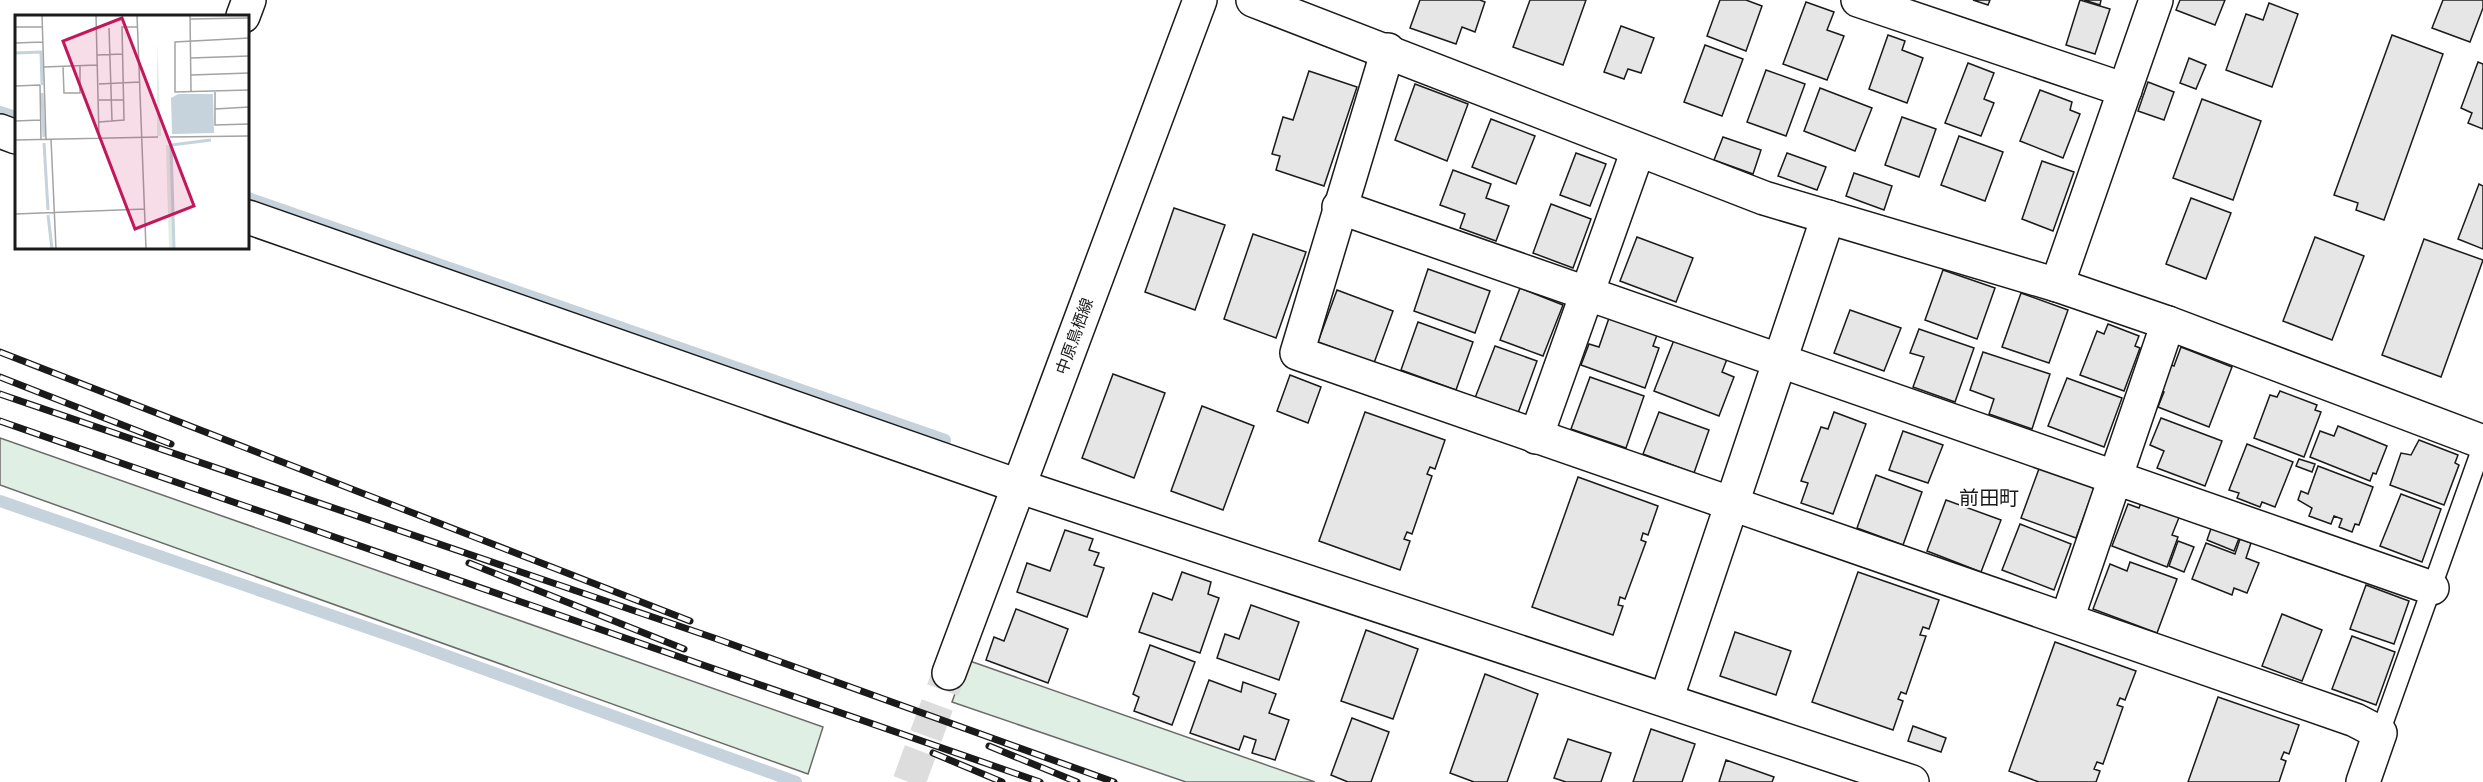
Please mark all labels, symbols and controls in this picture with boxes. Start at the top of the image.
inset map [15,15,249,249]
street label: 中原鳥栖線 [1052,295,1096,377]
district label: 前田町 [1959,486,2019,509]

